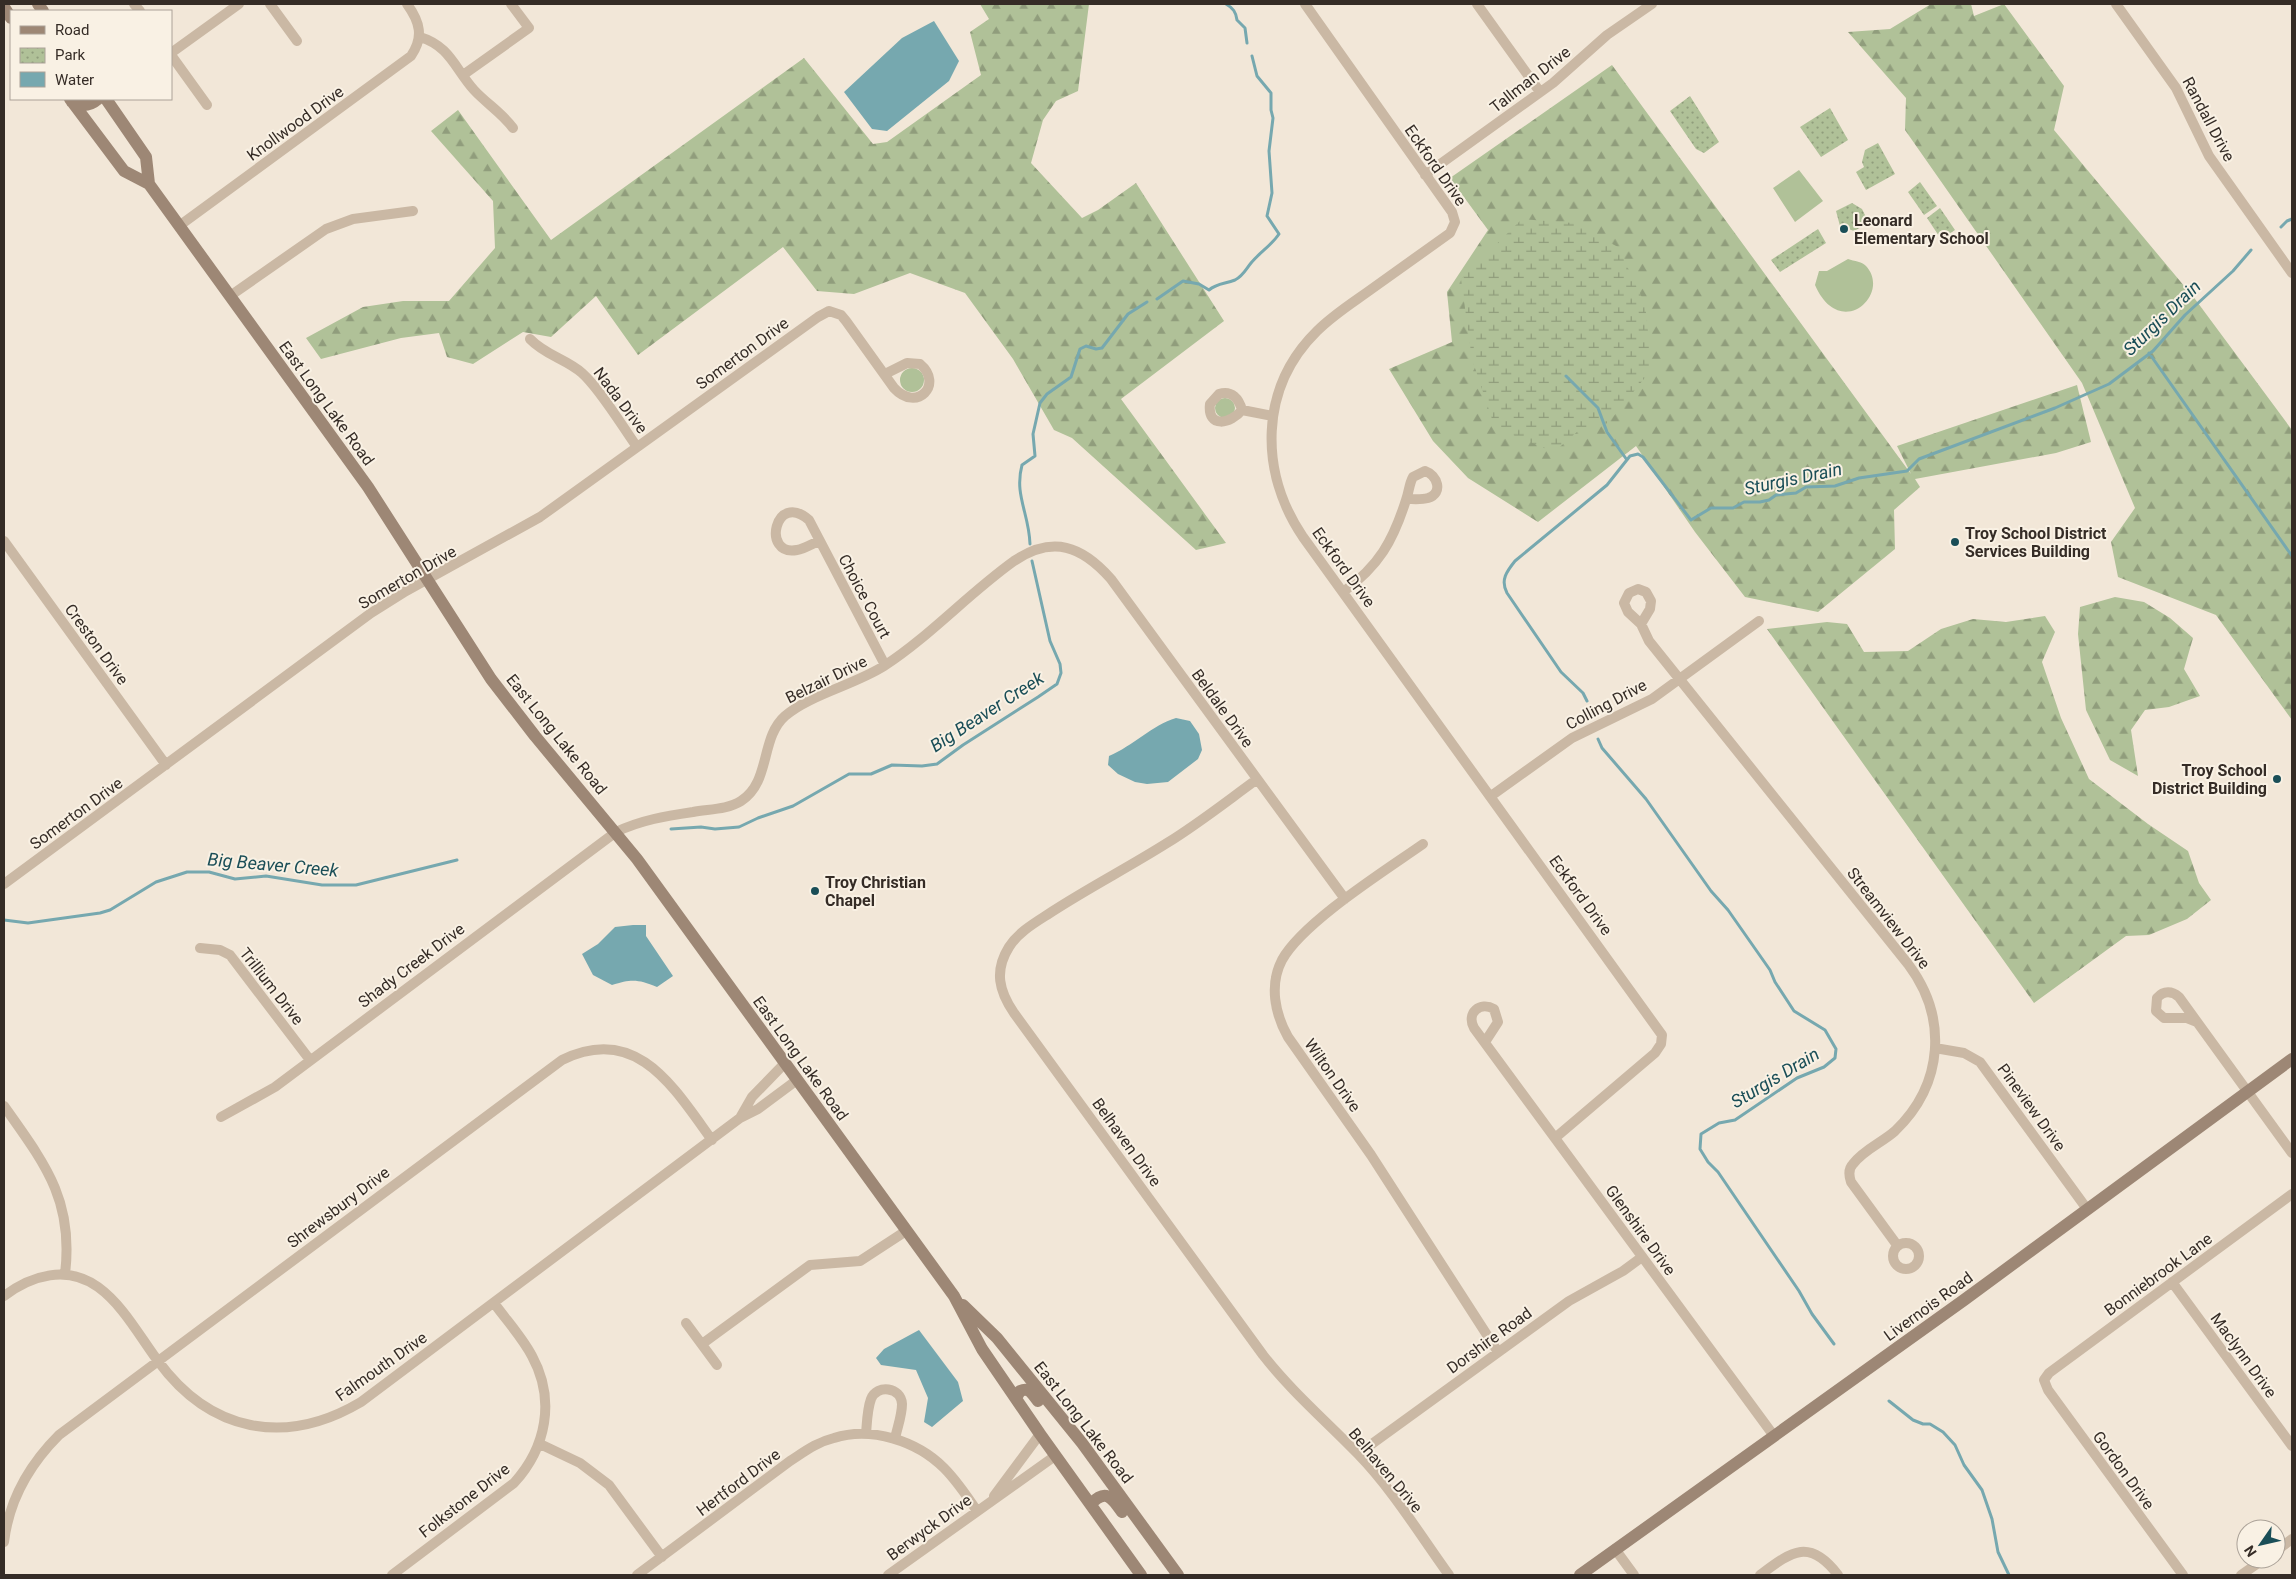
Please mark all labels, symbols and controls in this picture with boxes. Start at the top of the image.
legend [10,10,172,100]
text: Road [55,21,89,39]
street label: Tallman Drive [1486,42,1574,117]
text: Park [55,46,86,64]
text: Water [55,71,94,89]
street label: Randall Drive [2178,74,2239,165]
street label: Knollwood Drive [243,82,347,165]
street label: Eckford Drive [1401,121,1470,209]
place label: Leonard Elementary School [1854,211,1989,248]
marker: Leonard Elementary School [1838,223,1850,235]
water label: Sturgis Drain [2119,276,2205,360]
street label: Somerton Drive [692,313,792,393]
street label: East Long Lake Road [275,337,378,469]
street label: Nada Drive [590,364,652,437]
water label: Sturgis Drain [1742,458,1844,499]
street label: Eckford Drive [1308,524,1379,611]
place label: Troy School District Services Building [1965,524,2107,561]
marker: Troy School District Services Building [1949,536,1961,548]
street label: Somerton Drive [355,542,460,613]
street label: Choice Court [834,551,895,642]
street label: Creston Drive [61,600,132,688]
street label: Belzair Drive [782,652,870,707]
street label: Beldale Drive [1188,665,1257,751]
water label: Big Beaver Creek [926,666,1048,756]
street label: East Long Lake Road [502,670,611,798]
street label: Colling Drive [1563,675,1650,734]
place label: Troy School District Building [2152,761,2267,798]
street label: Somerton Drive [26,773,126,853]
marker: Troy School District Building [2271,773,2283,785]
water label: Big Beaver Creek [207,848,340,881]
street label: Eckford Drive [1545,852,1616,939]
street label: Streamview Drive [1843,864,1934,973]
place label: Troy Christian Chapel [825,873,926,910]
marker: Troy Christian Chapel [809,885,821,897]
street label: Shady Creek Drive [354,919,468,1012]
street label: Trillium Drive [236,944,308,1029]
street label: East Long Lake Road [749,992,852,1124]
street label: Wilton Drive [1300,1035,1365,1116]
water label: Sturgis Drain [1727,1043,1823,1112]
street label: Pineview Drive [1994,1060,2070,1155]
street label: Belhaven Drive [1088,1094,1165,1190]
street label: Shrewsbury Drive [283,1163,393,1252]
street label: Glenshire Drive [1602,1182,1680,1279]
street label: Bonniebrook Lane [2101,1229,2216,1320]
street label: Livernois Road [1880,1268,1976,1345]
street label: Dorshire Road [1443,1303,1536,1378]
street label: Maclynn Drive [2206,1309,2281,1401]
street label: Falmouth Drive [332,1328,431,1405]
street label: East Long Lake Road [1030,1358,1137,1487]
street label: Belhaven Drive [1345,1424,1427,1517]
street label: Gordon Drive [2089,1427,2158,1513]
street label: Hertford Drive [693,1445,784,1520]
street label: Folkstone Drive [415,1459,513,1542]
street label: Berwyck Drive [883,1490,975,1564]
north arrow [2236,1519,2286,1569]
text: N [2241,1543,2260,1560]

